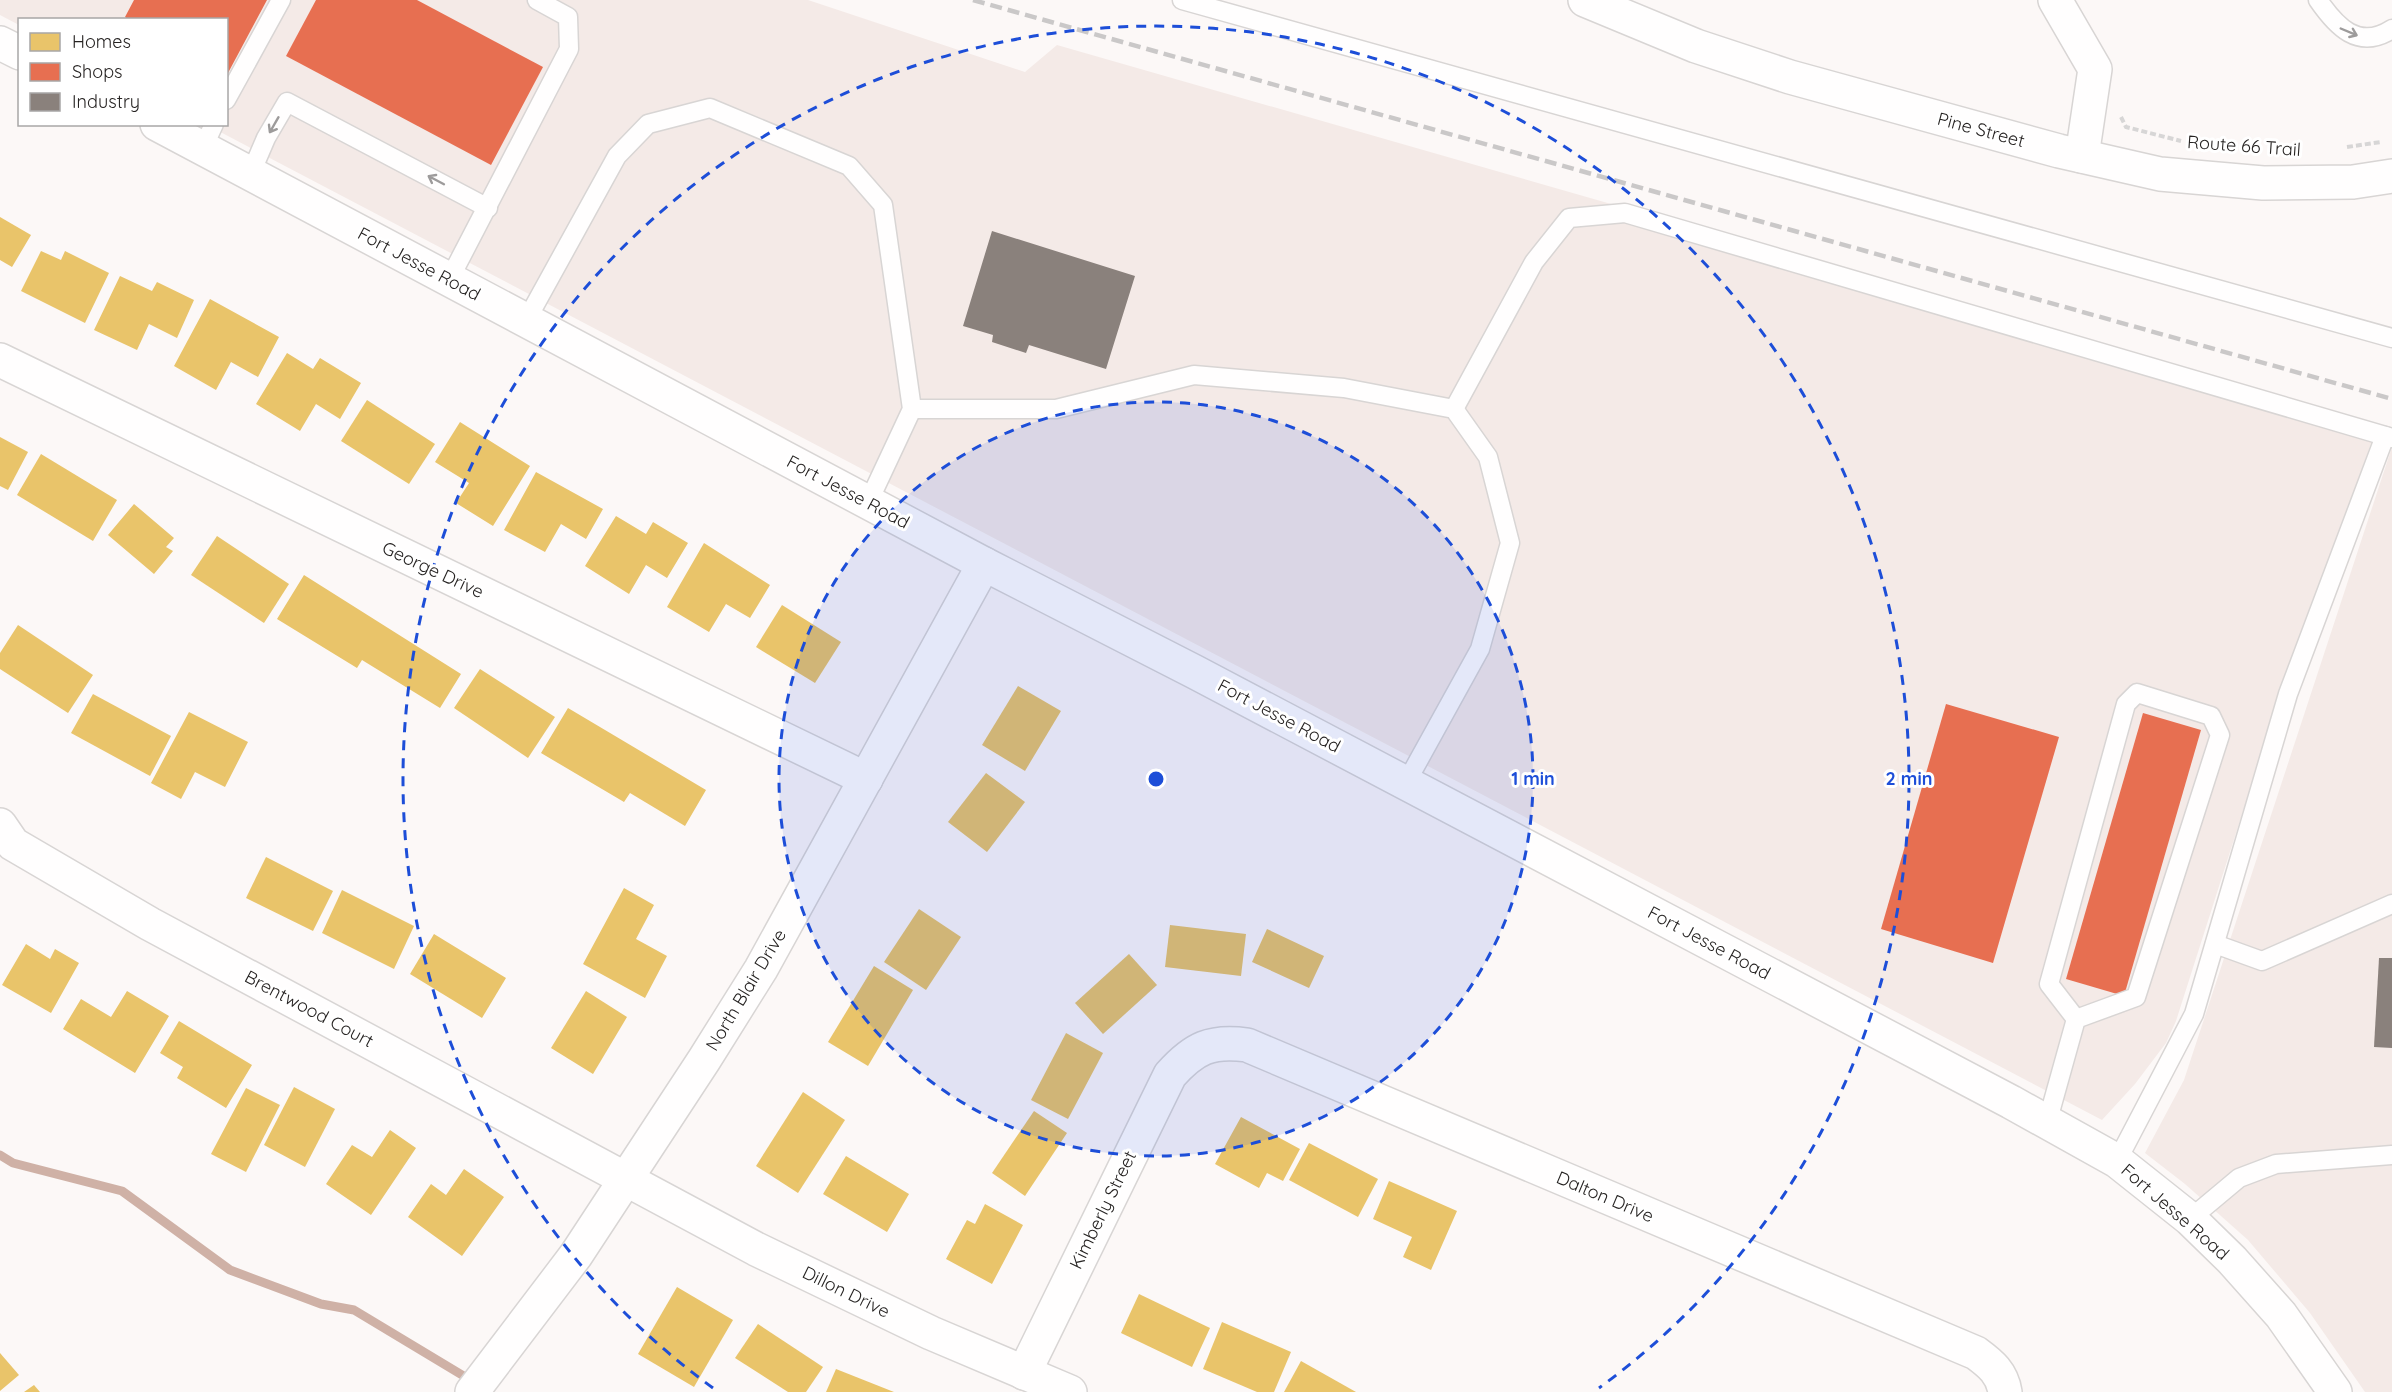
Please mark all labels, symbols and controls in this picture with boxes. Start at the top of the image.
legend [18,18,228,126]
one-way arrow [2339,27,2357,38]
text: Homes [72,30,131,53]
text: Shops [72,60,123,83]
text: Industry [72,90,140,113]
street label: Pine Street [1935,107,2027,152]
one-way arrow [268,115,279,133]
street label: Route 66 Trail [2186,130,2302,161]
one-way arrow [427,174,445,186]
street label: Fort Jesse Road [354,222,485,306]
street label: Fort Jesse Road [783,450,914,534]
street label: George Drive [379,536,488,603]
street label: Fort Jesse Road [1214,674,1345,758]
text: 1 min [1511,767,1555,790]
text: 2 min [1886,767,1932,790]
centre of rings [1146,769,1166,789]
street label: Fort Jesse Road [1644,901,1775,985]
street label: North Blair Drive [700,925,791,1055]
street label: Brentwood Court [241,965,378,1052]
street label: Kimberly Street [1064,1147,1141,1273]
street label: Fort Jesse Road [2117,1158,2234,1265]
street label: Dalton Drive [1553,1166,1657,1227]
street label: Dillon Drive [799,1261,894,1323]

